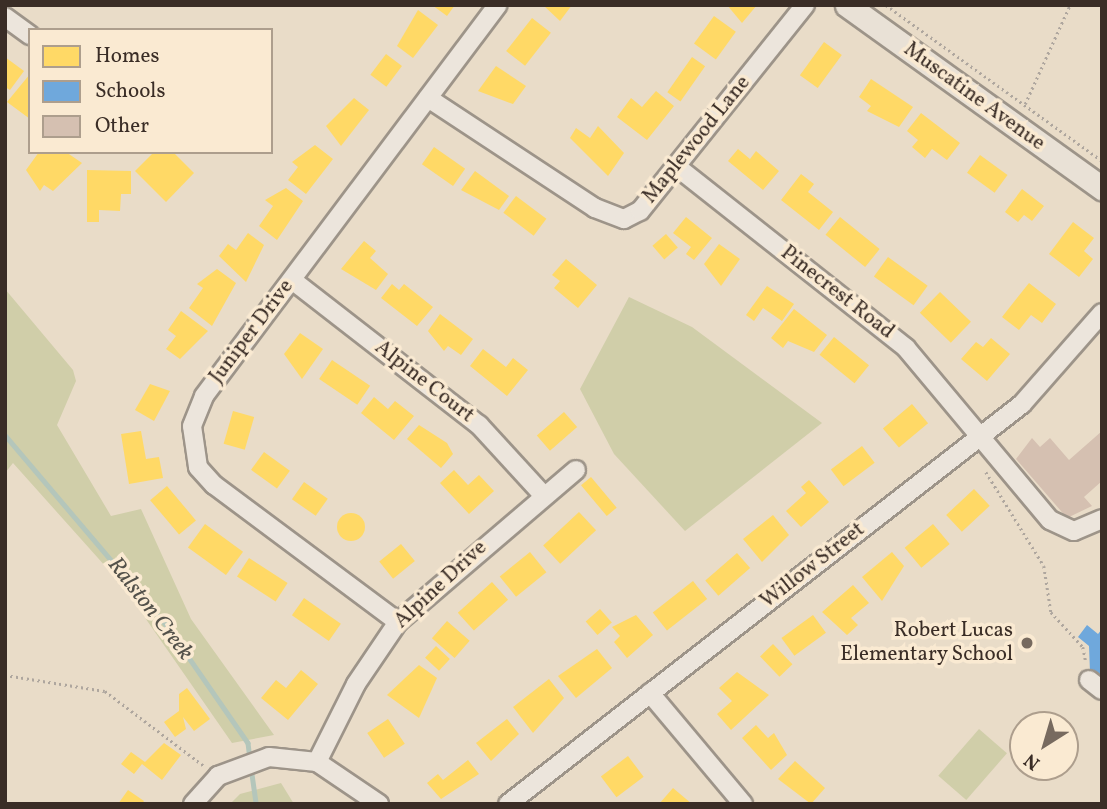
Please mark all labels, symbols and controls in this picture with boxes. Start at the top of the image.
legend [28,28,273,154]
street label: Muscatine Avenue [898,37,1050,157]
text: Homes [95,42,160,71]
street label: Maplewood Lane [638,71,756,209]
text: Schools [95,77,165,106]
text: Other [95,112,149,141]
street label: Pinecrest Road [775,241,899,345]
street label: Juniper Drive [205,275,299,389]
street label: Alpine Court [369,335,479,429]
street label: Willow Street [756,517,870,615]
street label: Alpine Drive [389,536,493,634]
water label: Ralston Creek [101,552,199,666]
place label: Robert Lucas Elementary School [839,618,1013,668]
marker: Robert Lucas Elementary School [1019,635,1035,651]
north arrow [1009,711,1079,781]
text: N [1019,747,1046,776]

